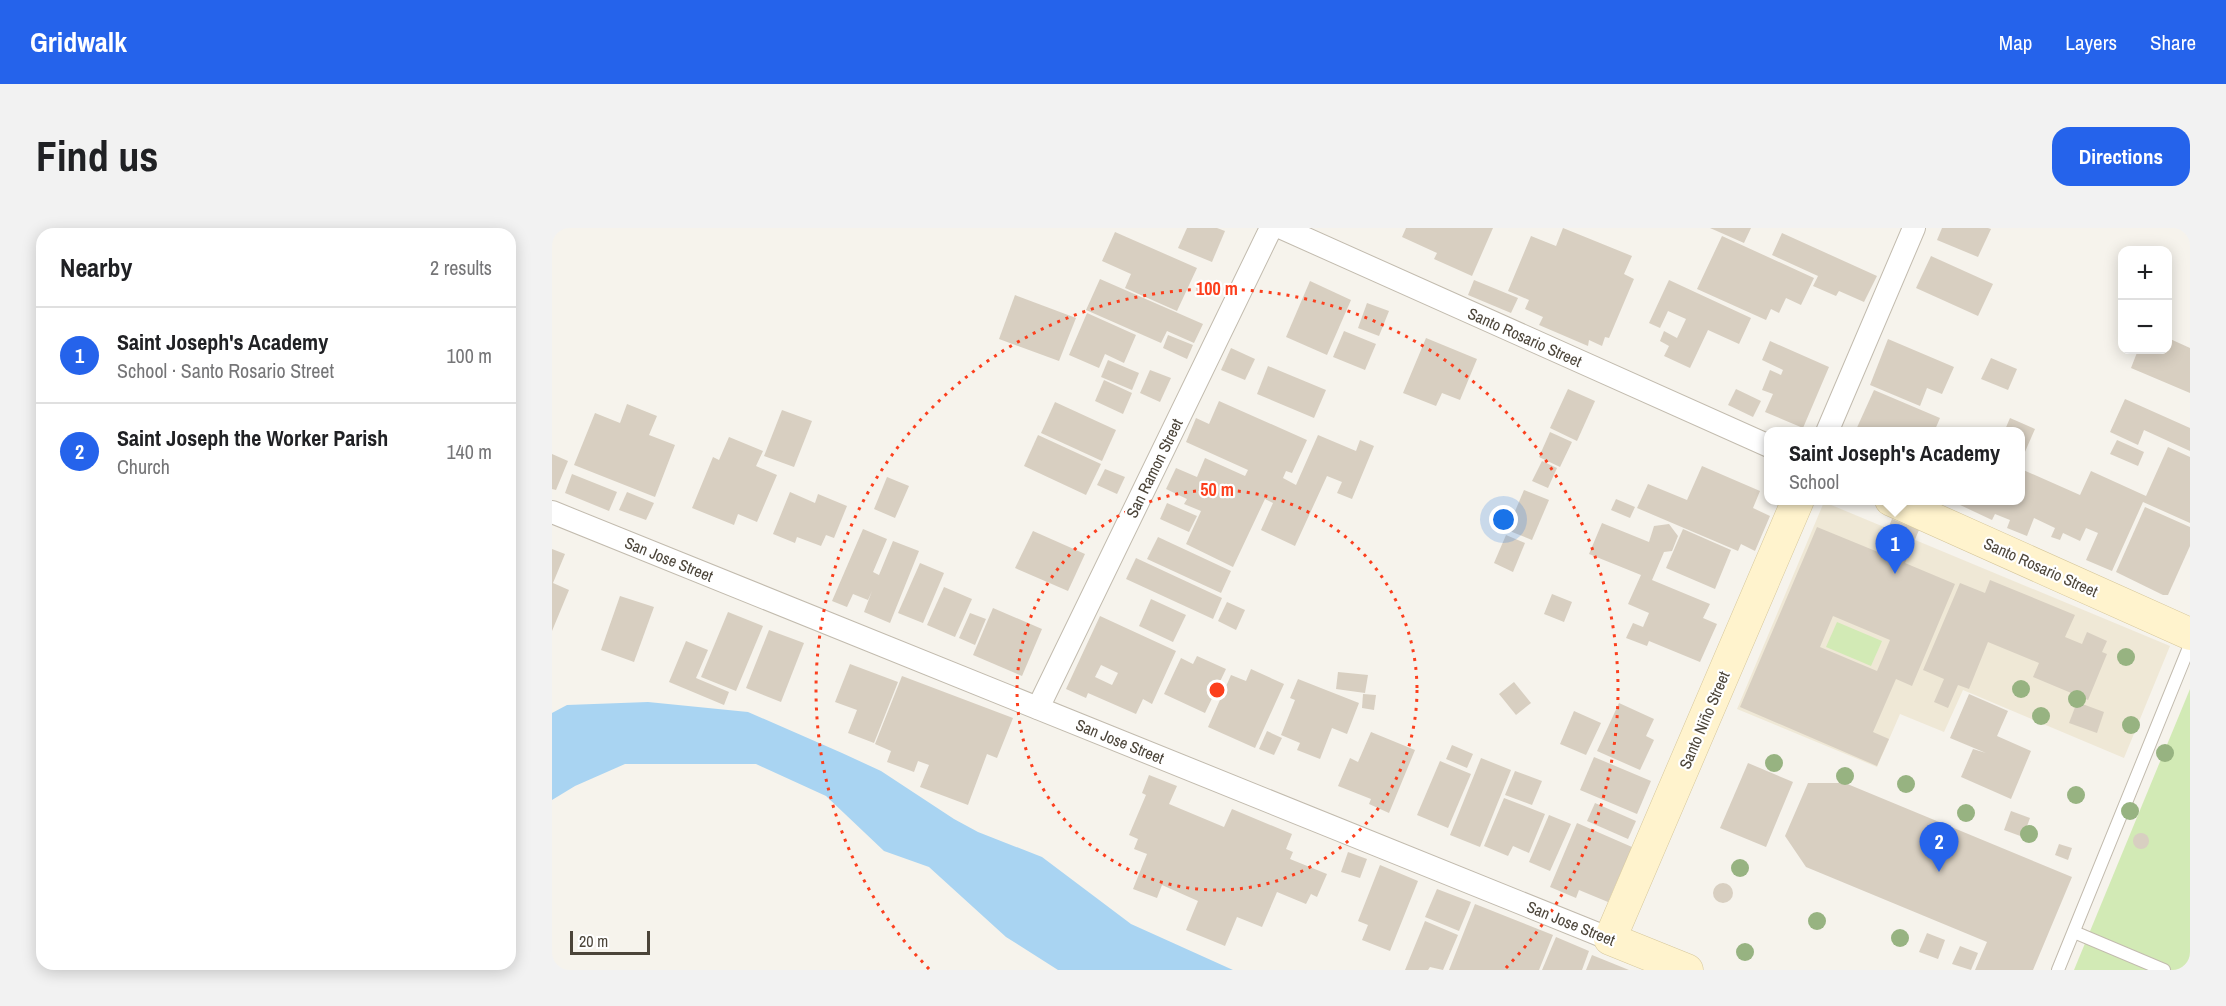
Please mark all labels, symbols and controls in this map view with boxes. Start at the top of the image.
text: Gridwalk [30,23,127,61]
text: Map [1999,28,2032,57]
text: Layers [2065,28,2117,57]
text: Share [2150,28,2196,57]
button: Directions [2052,127,2190,186]
text: Find us [36,128,158,184]
map controls [2118,246,2172,354]
button: + [2118,246,2172,300]
text: Nearby [60,250,132,285]
text: 2 results [430,254,492,281]
text: 100 m [1196,276,1238,301]
button: − [2118,300,2172,354]
street label: Santo Rosario Street [1465,302,1586,372]
text: Saint Joseph's Academy [117,327,328,357]
text: 1 [75,342,84,369]
text: 100 m [446,342,492,369]
text: School · Santo Rosario Street [117,357,334,384]
street label: San Ramon Street [1120,414,1188,521]
text: Saint Joseph the Worker Parish [117,423,388,453]
popup [1764,427,2025,505]
text: 2 [75,438,84,465]
text: 140 m [446,438,492,465]
text: Saint Joseph's Academy [1789,438,2000,468]
text: Church [117,453,170,480]
text: School [1789,468,1839,495]
text: 50 m [1200,477,1234,502]
your location [1489,505,1518,534]
pin: 1 [1876,524,1914,574]
street label: San Jose Street [622,531,717,587]
street label: Santo Rosario Street [1981,532,2102,602]
street label: Santo Niño Street [1673,667,1735,772]
centre of rings [1207,680,1227,700]
street label: San Jose Street [1073,713,1168,769]
pin: 2 [1920,822,1958,872]
street label: San Jose Street [1524,895,1619,951]
scale bar [570,928,650,956]
text: 20 m [579,930,608,952]

